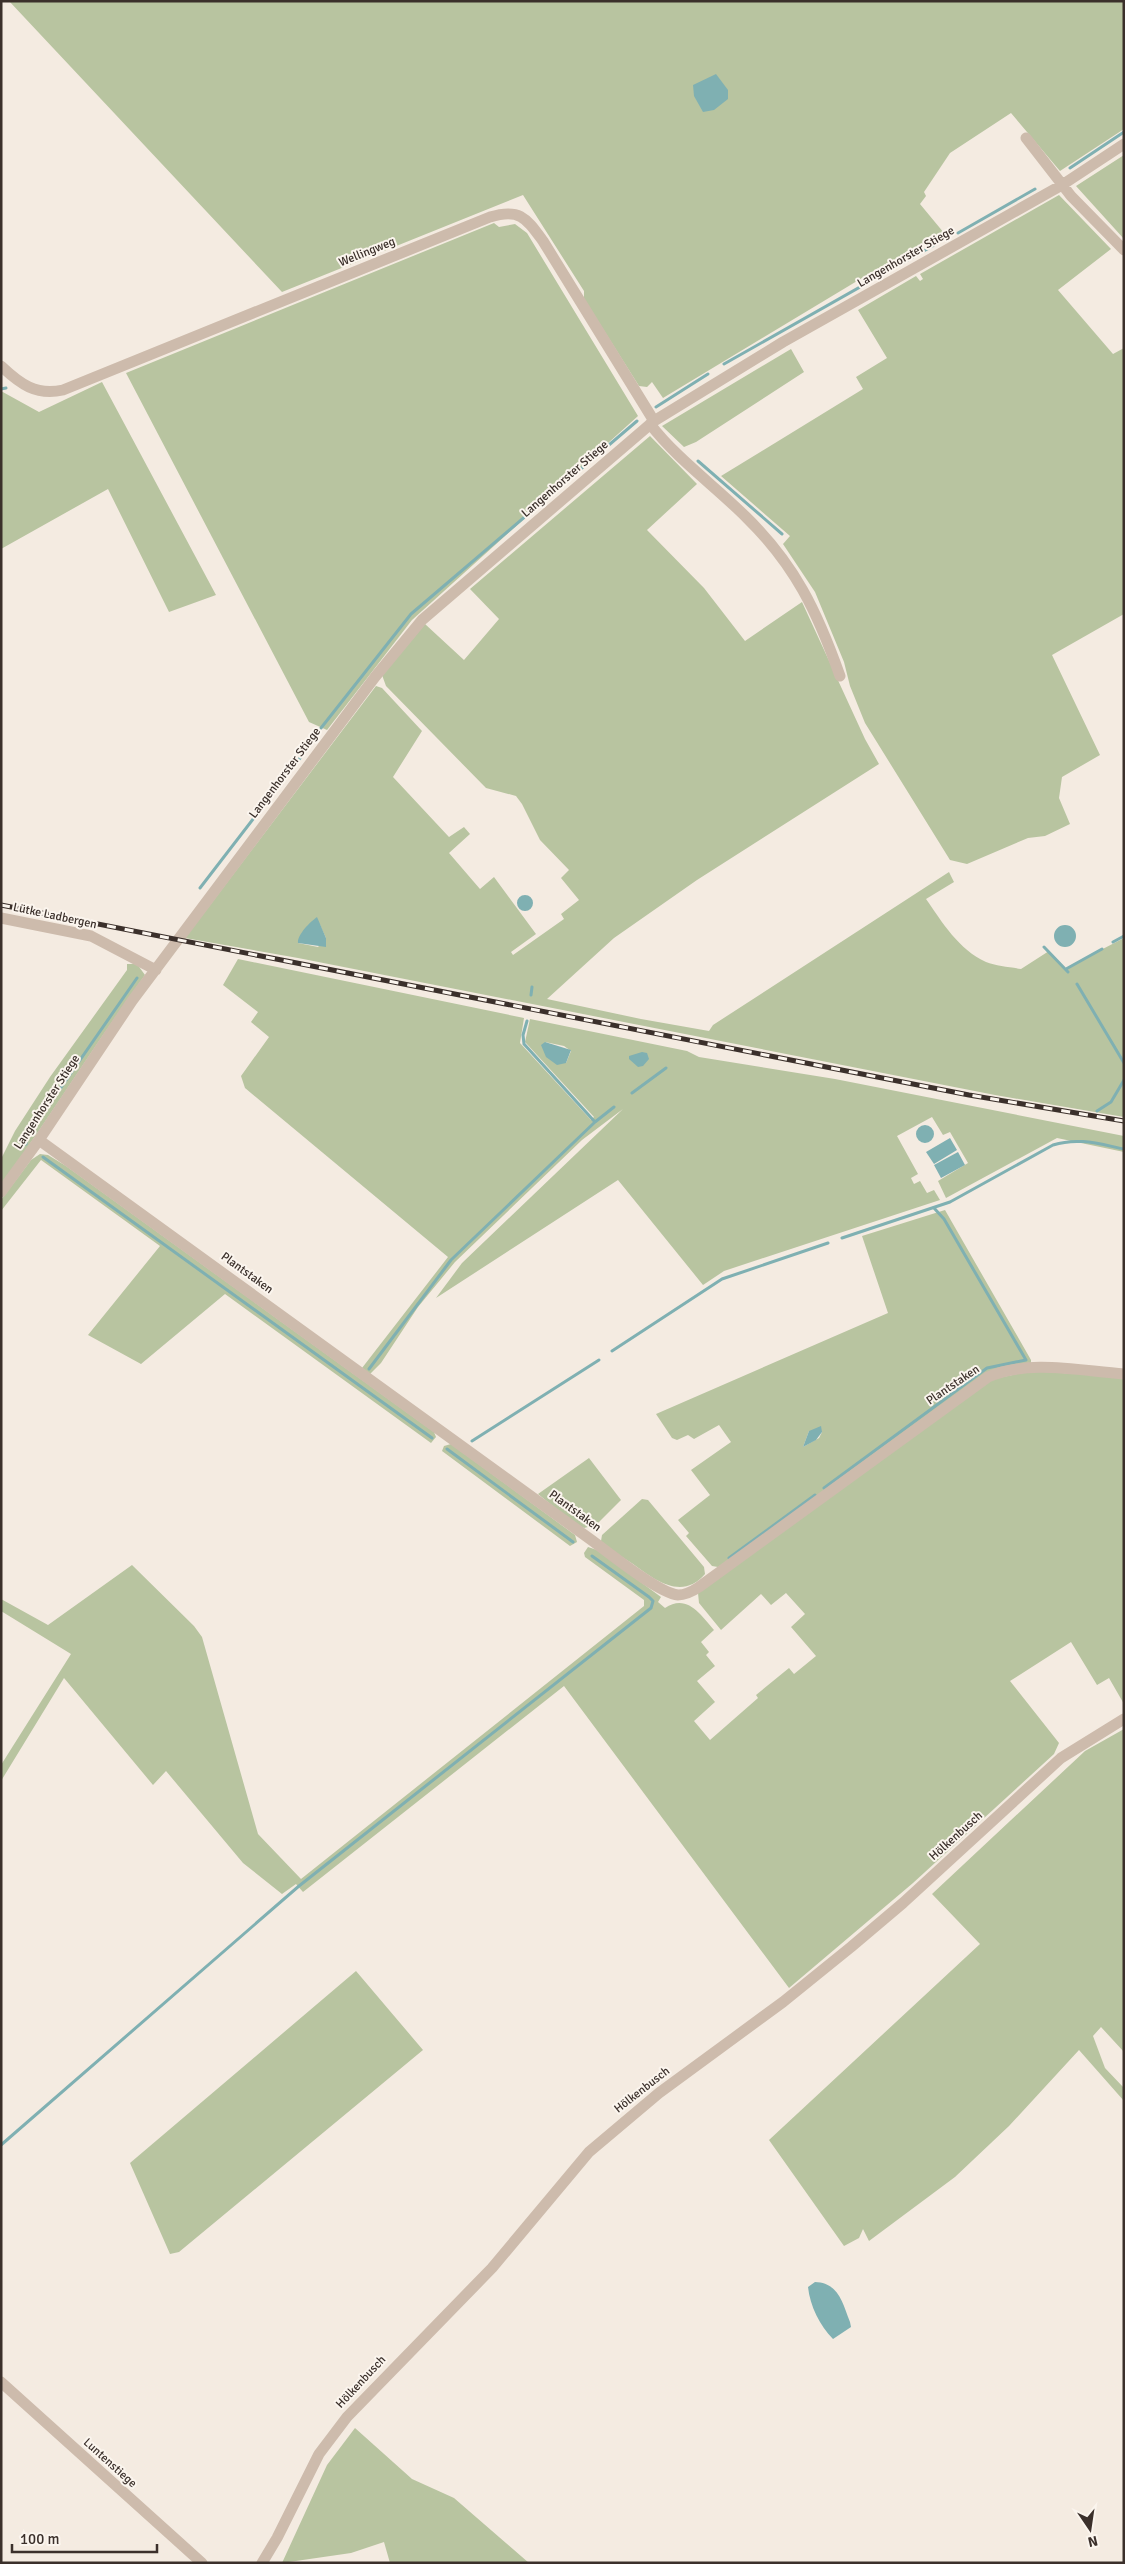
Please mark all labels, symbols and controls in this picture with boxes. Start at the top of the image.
street label: Langenhorster Stiege [855,223,957,291]
street label: Wellingweg [337,234,397,270]
street label: Langenhorster Stiege [519,437,611,521]
street label: Langenhorster Stiege [246,725,324,821]
street label: Lütke Ladbergen [12,900,98,932]
street label: Langenhorster Stiege [11,1052,83,1152]
street label: Plantstaken [218,1249,276,1297]
street label: Plantstaken [923,1362,983,1408]
street label: Plantstaken [546,1487,604,1535]
street label: Hölkenbusch [926,1808,986,1864]
street label: Hölkenbusch [611,2064,673,2116]
street label: Hölkenbusch [333,2353,389,2411]
street label: Luntenstiege [80,2435,140,2491]
north arrow [1065,2504,1115,2554]
scale bar [12,2522,158,2554]
text: 100 m [20,2530,60,2548]
text: N [1086,2532,1099,2551]

